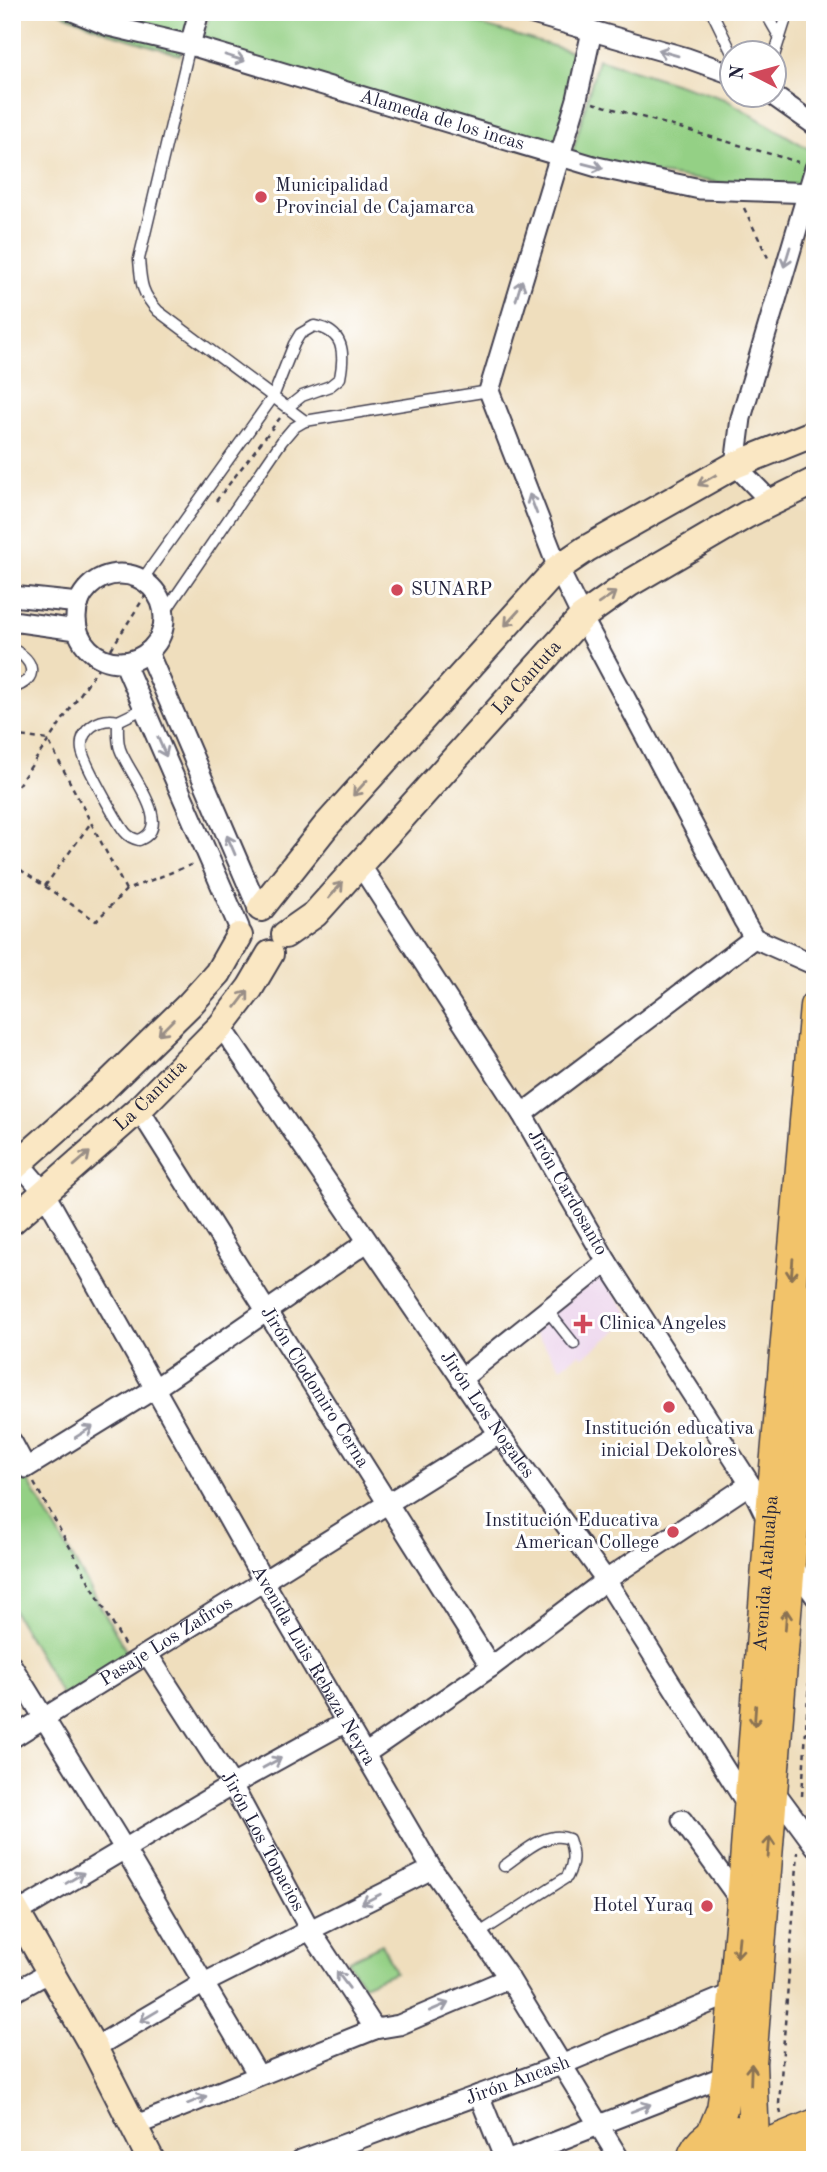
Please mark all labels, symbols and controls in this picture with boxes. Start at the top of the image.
north arrow [718,38,788,108]
one-way arrow [657,45,679,58]
one-way arrow [223,53,245,66]
text: N [728,64,749,81]
street label: Alameda de los incas [357,87,527,154]
one-way arrow [581,160,604,173]
place label: Municipalidad Provincial de Cajamarca [275,177,475,218]
marker: Municipalidad Provincial de Cajamarca [253,189,269,205]
one-way arrow [780,245,793,267]
one-way arrow [513,279,526,301]
one-way arrow [698,473,718,487]
one-way arrow [526,494,539,516]
place label: SUNARP [411,581,492,600]
marker: SUNARP [389,582,405,598]
one-way arrow [597,591,616,605]
one-way arrow [504,609,520,627]
street label: La Cantuta [489,637,566,719]
one-way arrow [156,736,169,757]
one-way arrow [352,778,368,796]
one-way arrow [224,835,237,857]
one-way arrow [328,881,344,899]
one-way arrow [234,989,249,1008]
one-way arrow [158,1019,175,1036]
street label: La Cantuta [111,1056,191,1135]
street label: Jirón Cardosanto [524,1127,611,1259]
one-way arrow [72,1151,90,1167]
one-way arrow [785,1257,798,1280]
street label: Jirón Clodomiro Cerna [257,1303,373,1472]
marker: Clinica Angeles [573,1314,593,1334]
place label: Clinica Angeles [599,1315,726,1334]
street label: Jirón Los Nogales [436,1348,538,1482]
marker: Institución educativa inicial Dekolores [661,1399,677,1415]
place label: Institución educativa inicial Dekolores [584,1420,755,1461]
one-way arrow [74,1425,93,1440]
street label: Avenida Atahualpa [751,1494,782,1652]
place label: Institución Educativa American College [485,1512,660,1553]
marker: Institución Educativa American College [665,1524,681,1540]
street label: Avenida Luis Rebaza Neyra [247,1562,379,1769]
street label: Pasaje Los Zafiros [97,1593,236,1690]
one-way arrow [780,1609,793,1632]
one-way arrow [749,1704,762,1727]
one-way arrow [261,1756,282,1769]
street label: Jirón Los Topacios [217,1768,308,1915]
one-way arrow [763,1836,776,1859]
one-way arrow [65,1870,85,1884]
one-way arrow [361,1893,382,1907]
place label: Hotel Yuraq [593,1897,693,1916]
marker: Hotel Yuraq [699,1898,715,1914]
one-way arrow [731,1936,744,1958]
one-way arrow [335,1971,350,1989]
one-way arrow [428,2000,450,2013]
one-way arrow [140,2009,160,2023]
street label: Jirón Áncash [463,2053,573,2108]
one-way arrow [744,2062,757,2085]
one-way arrow [186,2093,207,2106]
one-way arrow [629,2101,651,2114]

